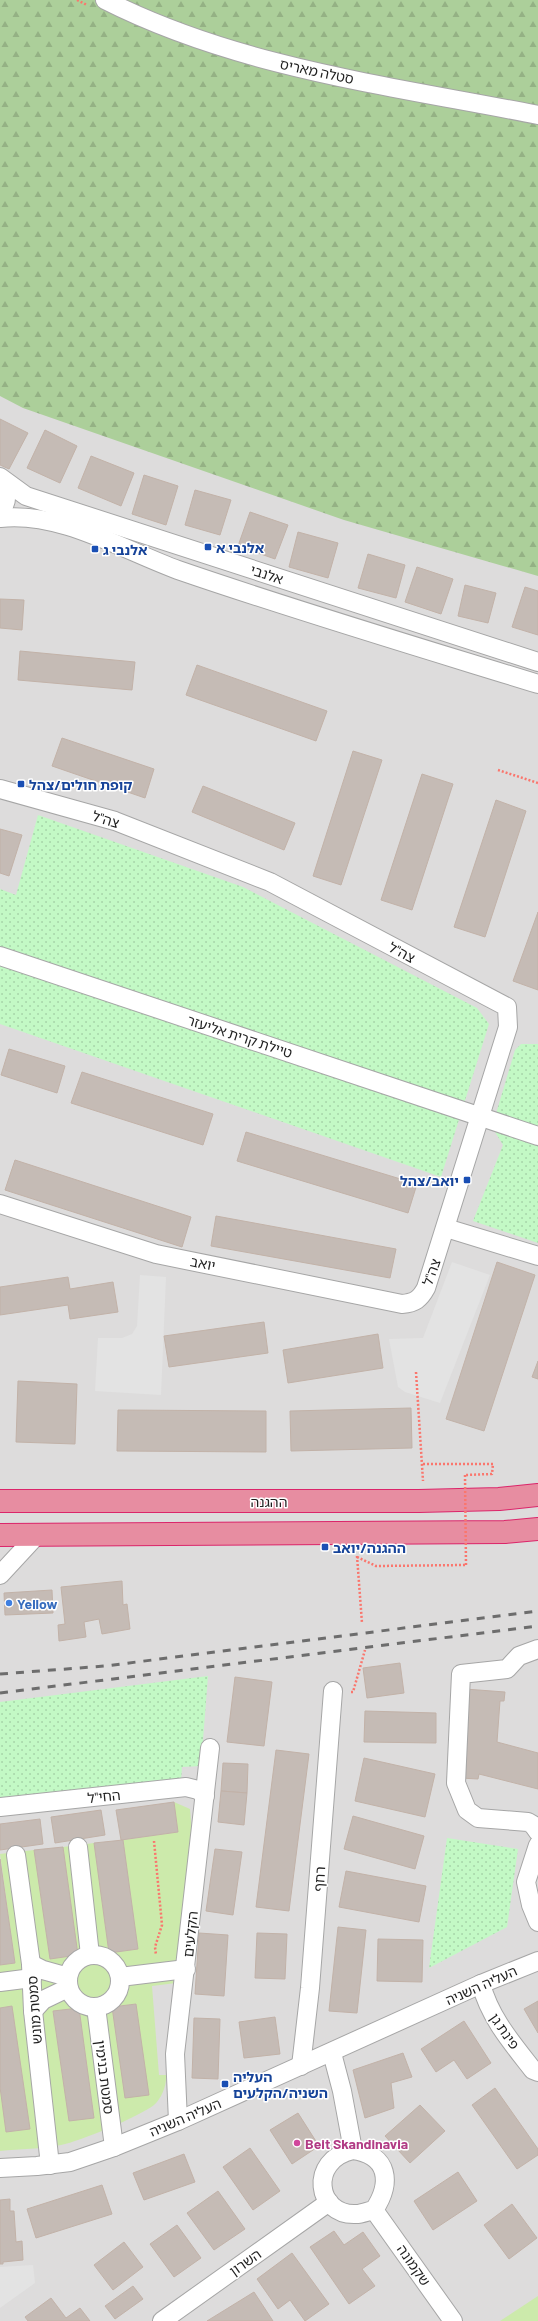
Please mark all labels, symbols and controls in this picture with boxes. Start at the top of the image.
street label: סטלה מאריס [278,55,356,87]
place label: אלנבי א [216,539,265,556]
place label: אלנבי ג [103,541,148,558]
marker: אלנבי א [203,542,213,552]
marker: אלנבי ג [90,544,100,554]
street label: אלנבי [248,561,286,587]
place label: קופת חולים/צהל [29,776,132,793]
marker: קופת חולים/צהל [16,779,26,789]
street label: צה"ל [90,807,122,831]
street label: צה"ל [386,938,418,966]
street label: טיילת קרית אליעזר [185,1011,295,1061]
place label: יואב/צהל [400,1172,459,1189]
marker: יואב/צהל [462,1175,472,1185]
street label: יואב [189,1252,217,1274]
street label: צה"ל [418,1256,444,1288]
street label: ההגנה [251,1493,287,1510]
place label: ההגנה/יואב [333,1539,406,1556]
marker: ההגנה/יואב [320,1542,330,1552]
place label: Yellow [17,1595,57,1612]
marker: Yellow [4,1598,14,1608]
street label: החי"ל [87,1786,121,1806]
street label: רחף [310,1866,328,1892]
street label: הקלעים [179,1910,201,1958]
street label: העליה השניה [443,1962,519,2008]
street label: סמטת מונש [23,1975,45,2045]
street label: פינת גן [487,2010,523,2052]
street label: סמטת בנימין [92,2039,118,2115]
place label: העליה השניה/הקלעים [233,2068,328,2101]
marker: העליה השניה/הקלעים [220,2079,230,2089]
street label: העליה השניה [146,2094,224,2140]
place label: Beit Skandinavia [305,2135,408,2152]
marker: Beit Skandinavia [292,2138,302,2148]
street label: שקמונה [394,2241,434,2289]
street label: השרון [226,2245,264,2279]

